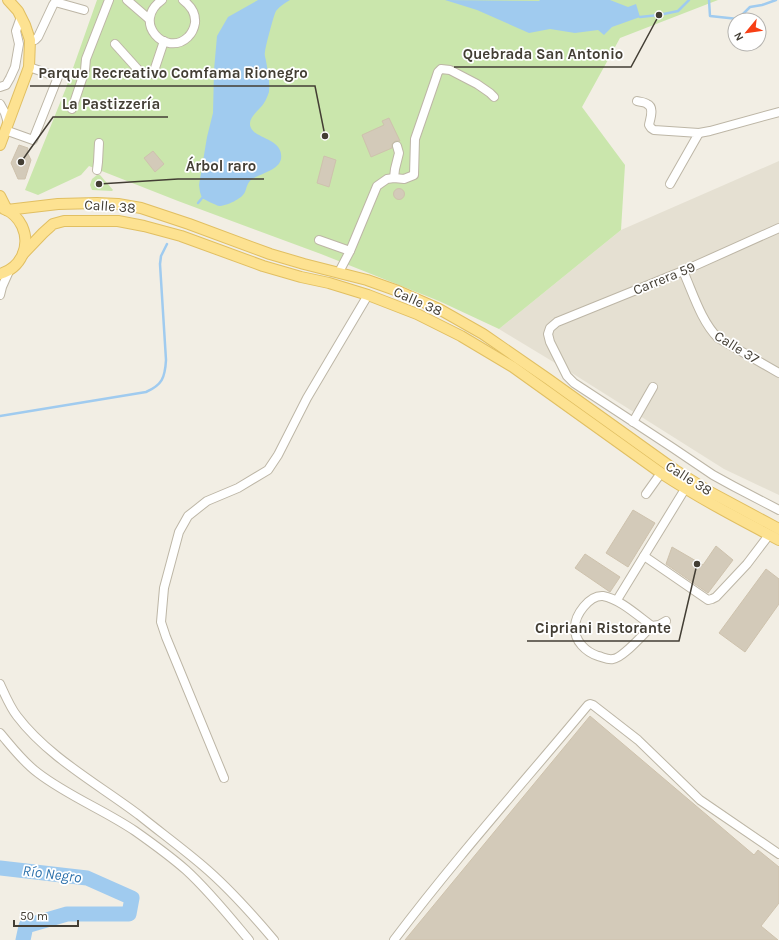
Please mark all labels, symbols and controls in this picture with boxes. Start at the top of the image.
north arrow [727,12,767,52]
text: N [731,30,746,43]
callout: Quebrada San Antonio [454,40,631,67]
text: Quebrada San Antonio [463,45,623,63]
callout: Parque Recreativo Comfama Rionegro [30,59,315,86]
text: Parque Recreativo Comfama Rionegro [38,64,308,82]
callout: La Pastizzería [53,90,168,117]
text: La Pastizzería [62,95,160,113]
callout: Árbol raro [178,152,264,179]
text: Árbol raro [186,156,256,175]
street label: Calle 38 [84,196,136,217]
street label: Carrera 59 [631,258,698,299]
street label: Calle 38 [391,283,445,320]
street label: Calle 37 [711,327,763,368]
street label: Calle 38 [662,458,715,499]
callout: Cipriani Ristorante [527,614,679,641]
text: Cipriani Ristorante [535,619,671,637]
water label: Río Negro [22,861,83,887]
scale bar [14,902,78,928]
text: 50 m [20,909,48,923]

